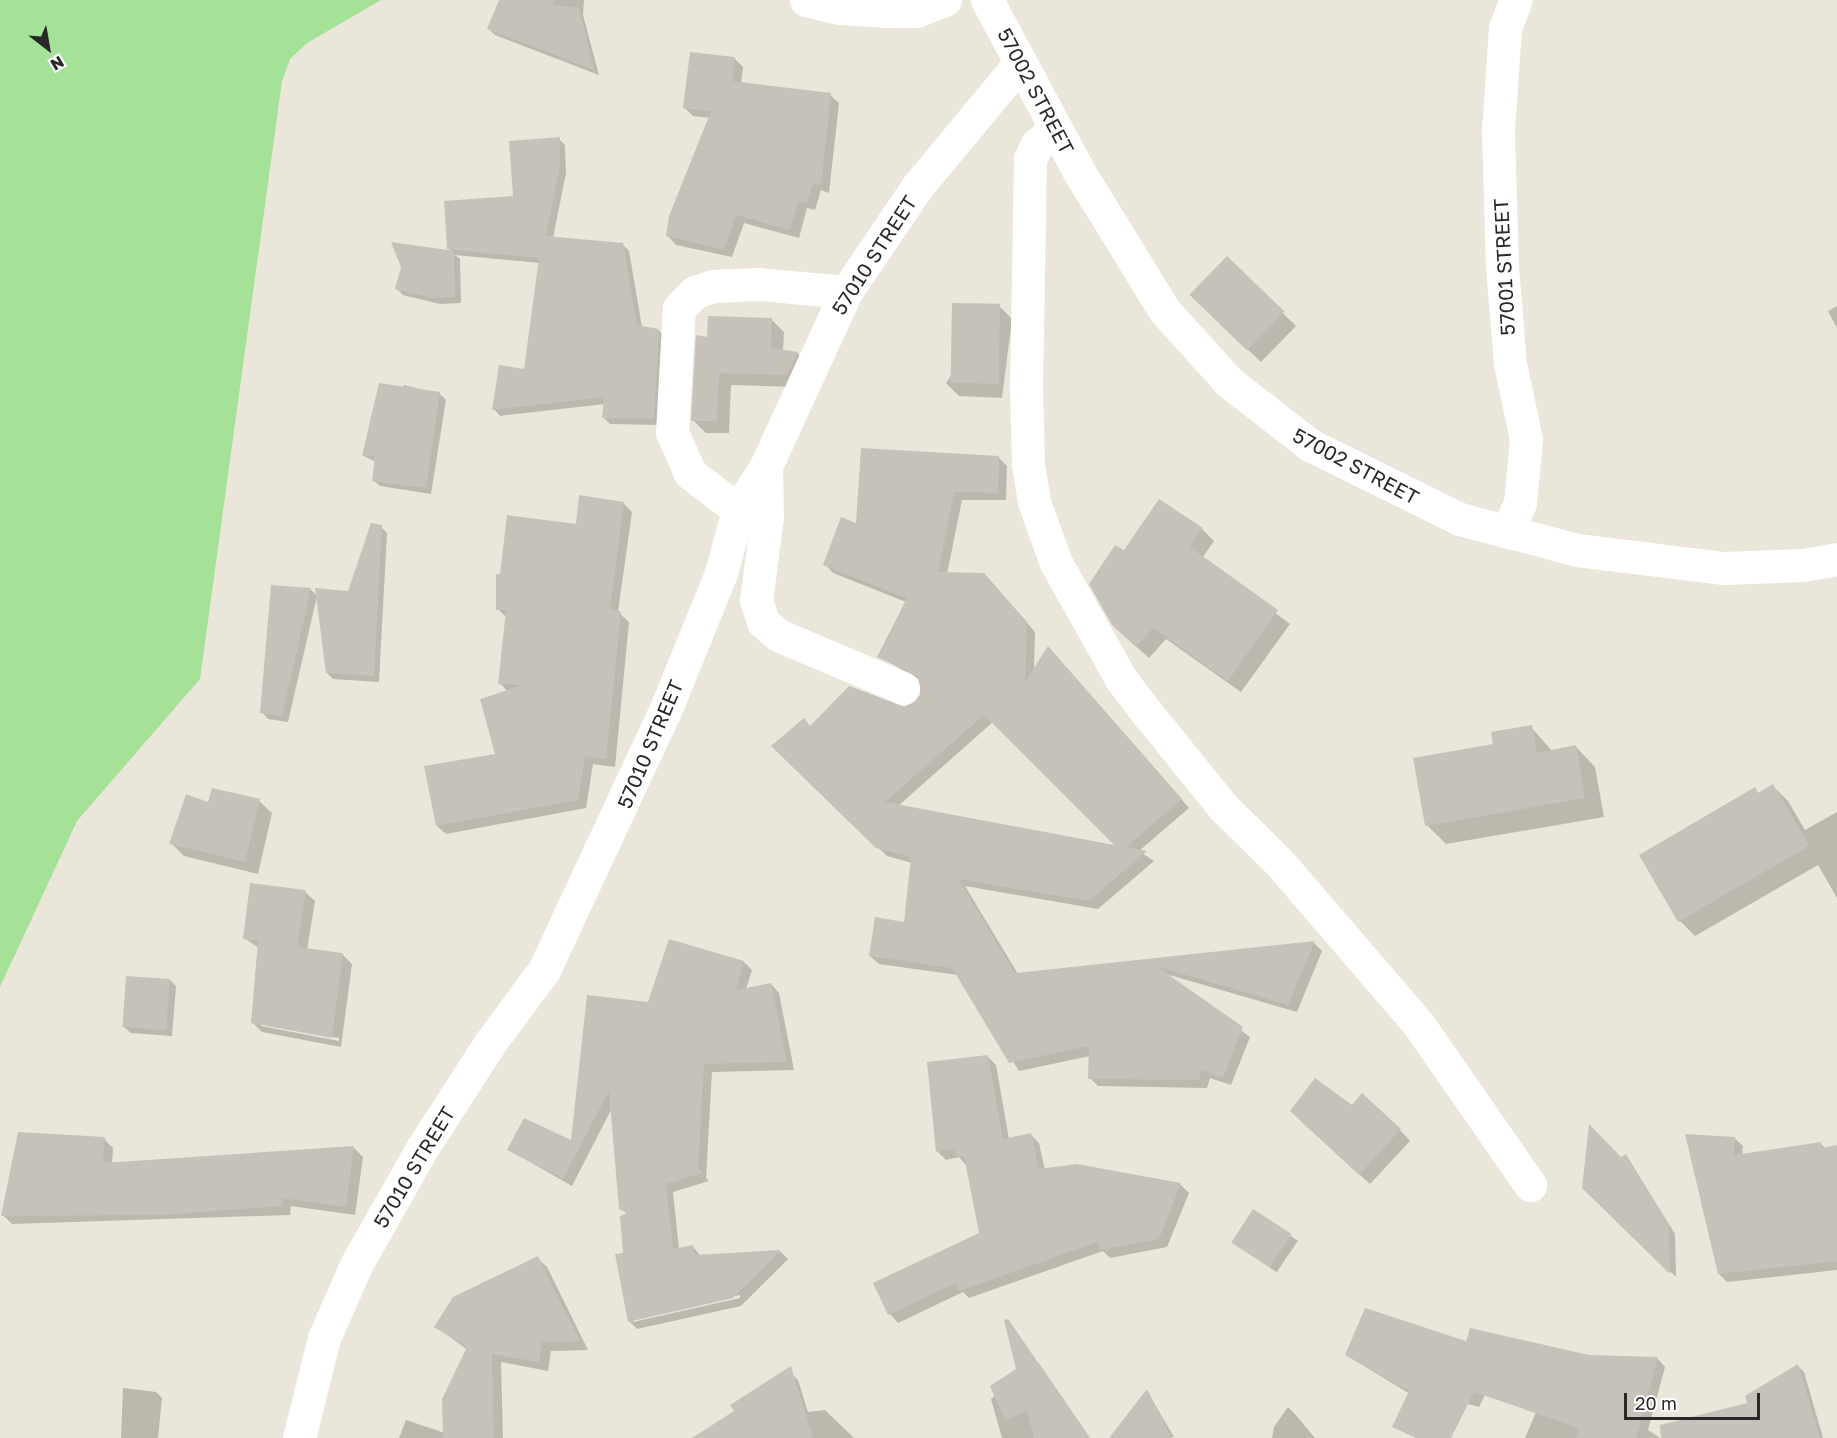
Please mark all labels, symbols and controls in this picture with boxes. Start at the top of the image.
north arrow [18,18,78,78]
street label: 57002 STREET [993,24,1079,158]
text: N [47,52,68,75]
street label: 57010 STREET [827,191,921,319]
street label: 57001 STREET [1488,198,1520,336]
street label: 57002 STREET [1289,423,1423,509]
street label: 57010 STREET [612,676,688,812]
street label: 57010 STREET [368,1102,460,1232]
scale bar [1627,1381,1764,1419]
text: 20 m [1635,1392,1677,1414]

